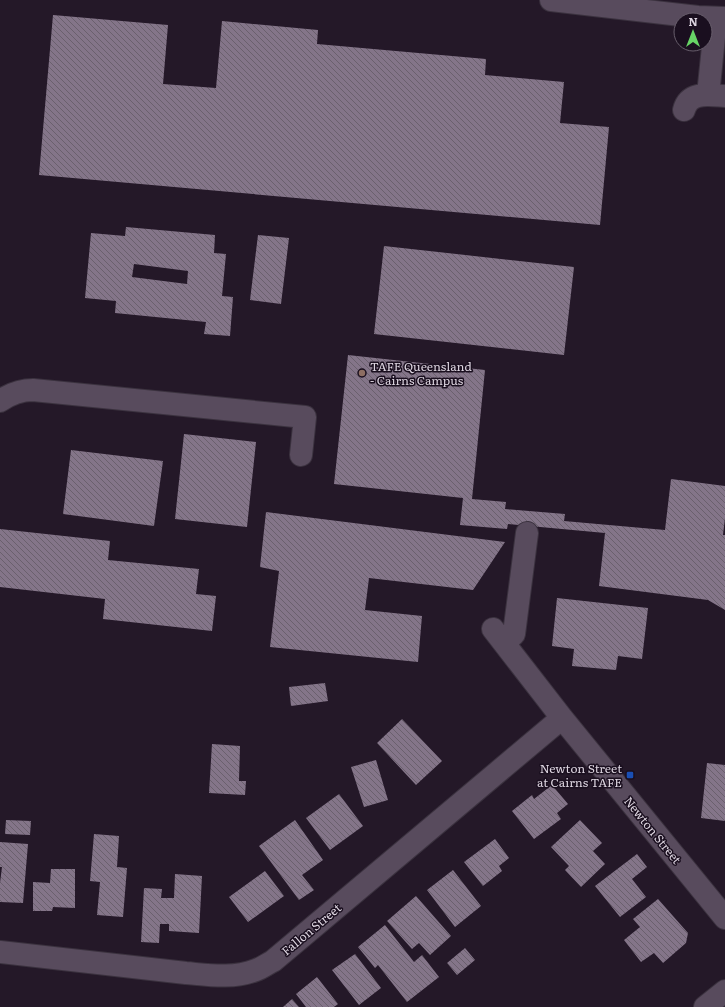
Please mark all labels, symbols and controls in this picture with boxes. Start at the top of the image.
north arrow [673,12,713,52]
text: N [688,13,698,29]
place label: TAFE Queensland - Cairns Campus [370,357,472,389]
marker: TAFE Queensland - Cairns Campus [357,368,367,378]
place label: Newton Street at Cairns TAFE [537,759,622,791]
marker: Newton Street at Cairns TAFE [625,770,635,780]
street label: Newton Street [620,792,686,868]
street label: Fallon Street [277,899,345,959]

